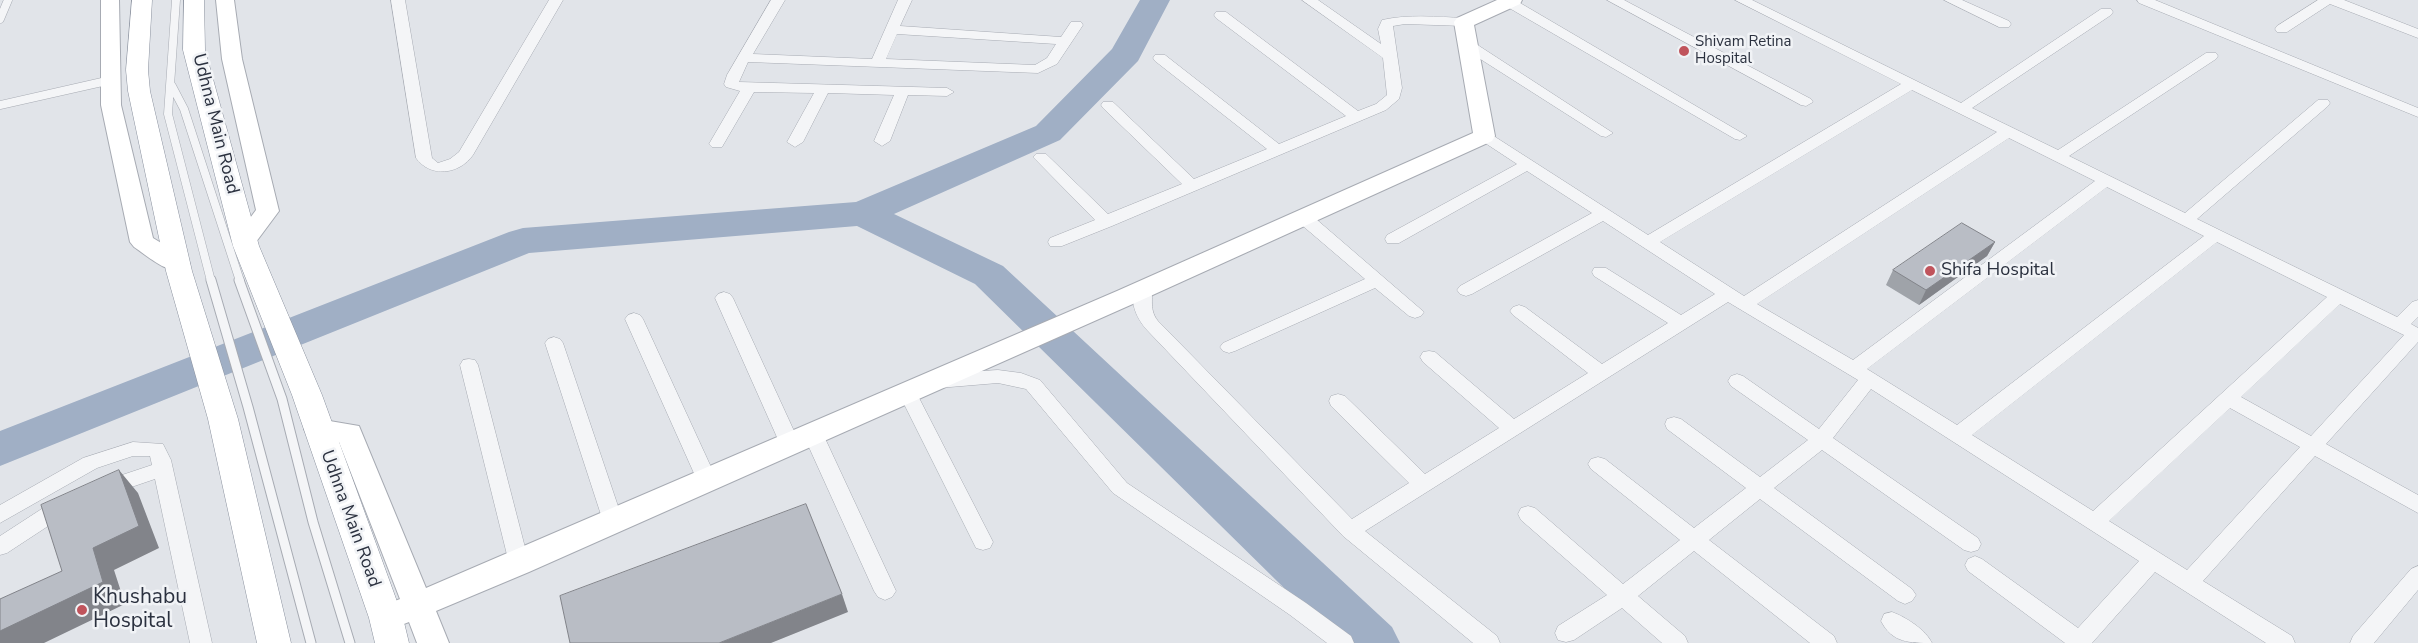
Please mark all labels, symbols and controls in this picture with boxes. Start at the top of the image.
place label: Shivam Retina Hospital [1695,33,1791,68]
marker: Shivam Retina Hospital [1677,44,1691,58]
street label: Udhna Main Road [187,52,243,196]
place label: Shifa Hospital [1941,260,2055,282]
marker: Shifa Hospital [1923,264,1937,278]
street label: Udhna Main Road [315,448,385,590]
place label: Khushabu Hospital [93,585,187,635]
marker: Khushabu Hospital [75,603,89,617]

